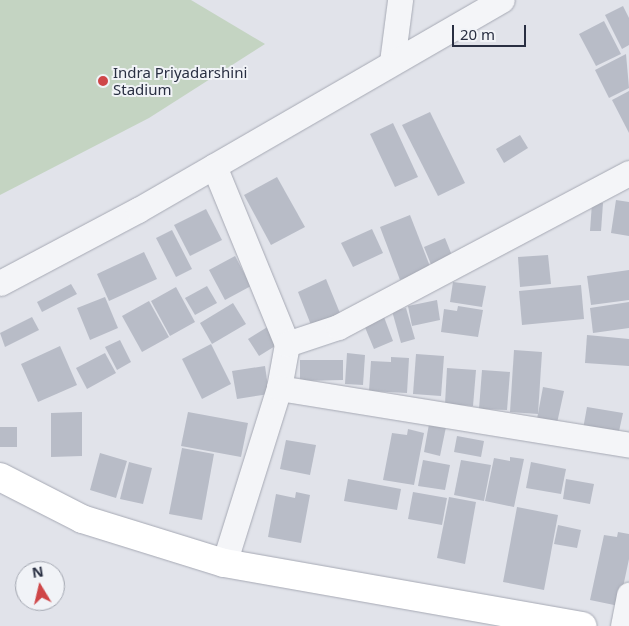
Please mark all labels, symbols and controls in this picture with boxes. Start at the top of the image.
scale bar [454,15,528,47]
text: 20 m [460,24,495,44]
place label: Indra Priyadarshini Stadium [113,63,247,98]
marker: Indra Priyadarshini Stadium [97,75,109,87]
north arrow [15,561,65,611]
text: N [31,561,45,582]

